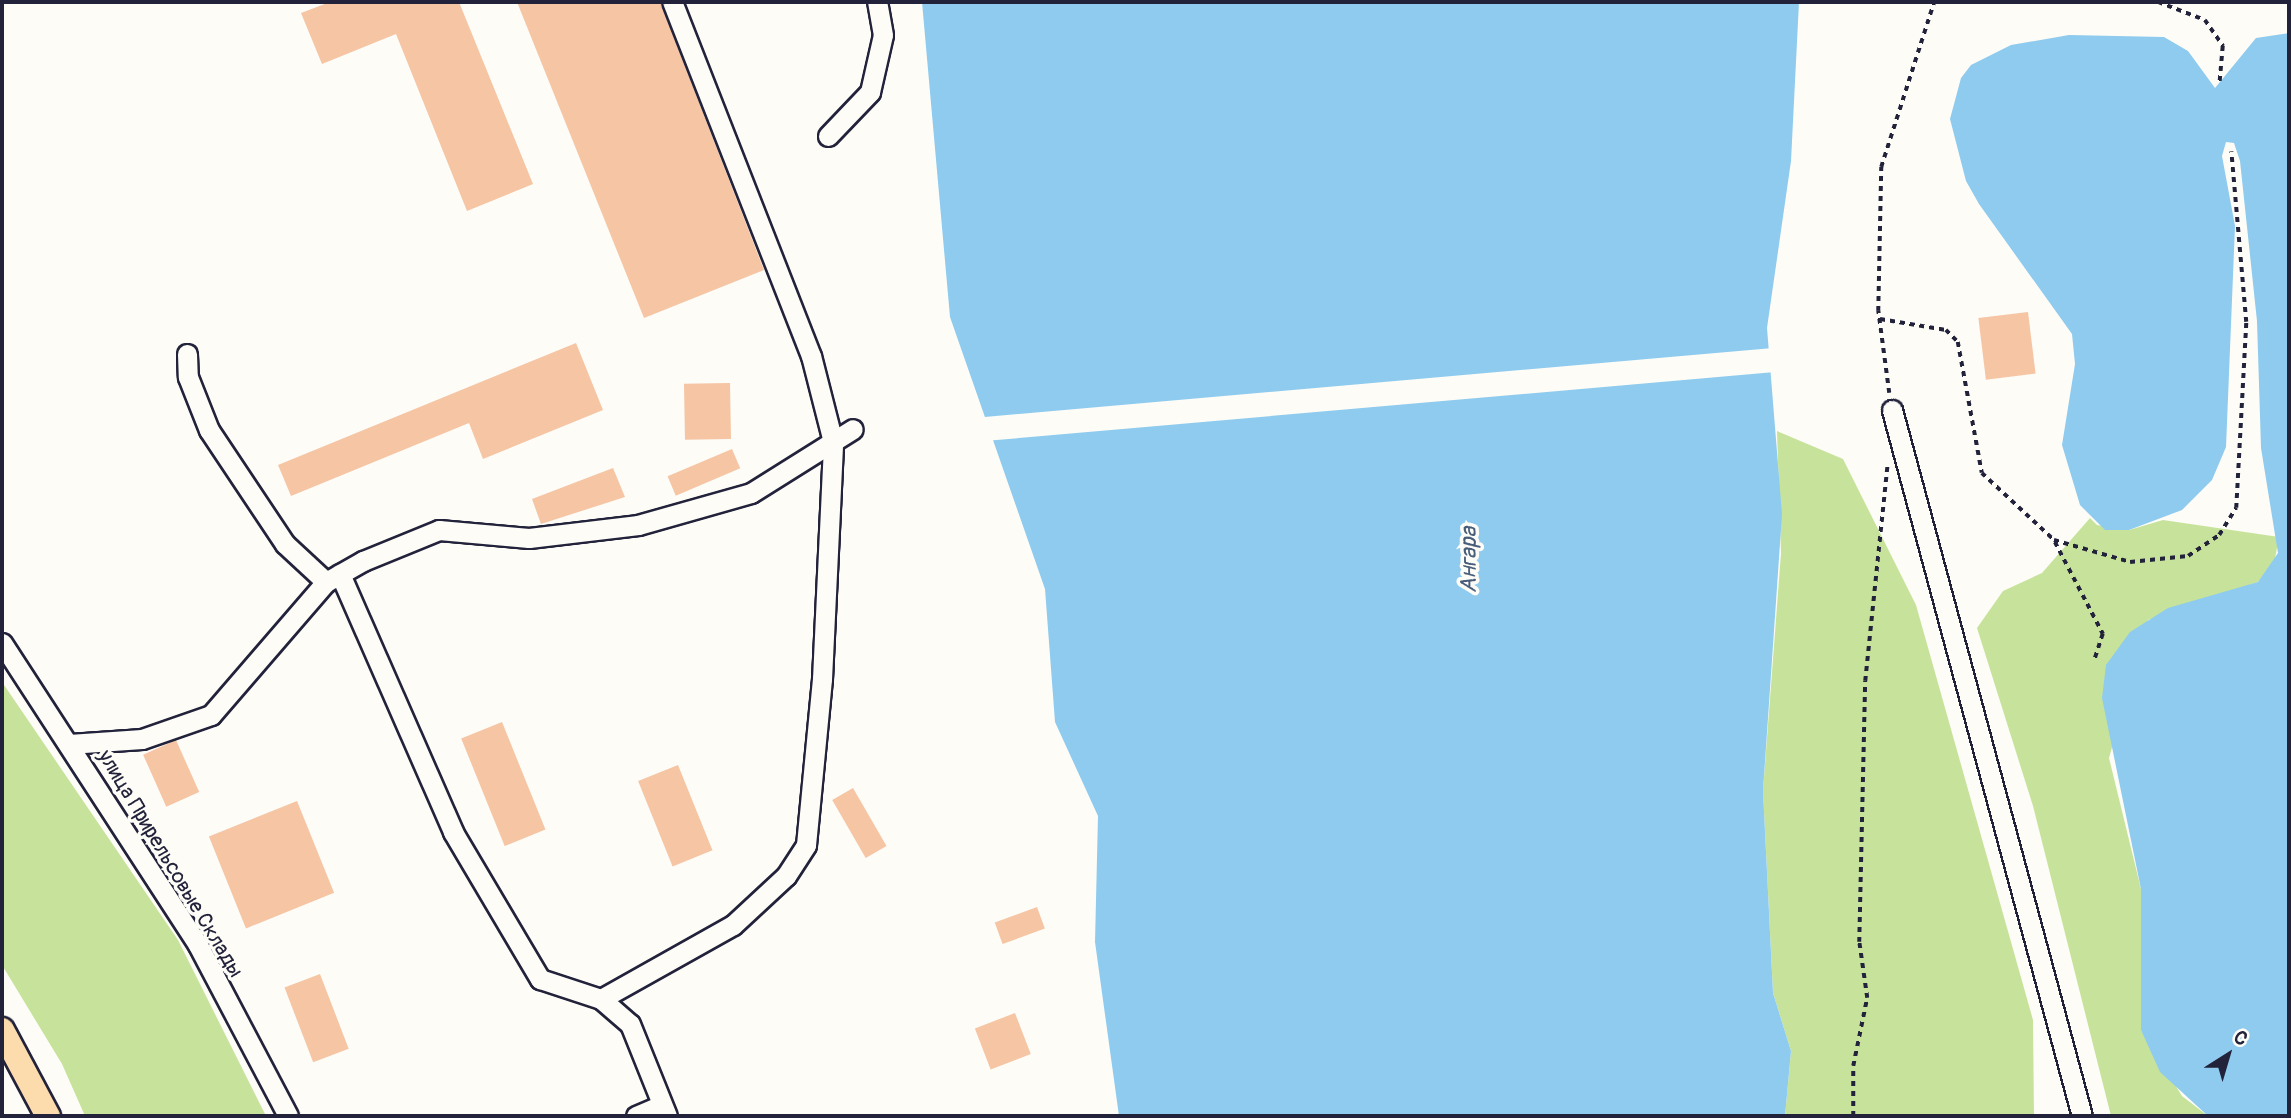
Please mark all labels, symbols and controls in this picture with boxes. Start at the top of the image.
water label: Ангара [1455,527,1483,593]
street label: улица Прирельсовые Склады [92,746,248,982]
north arrow [2193,1020,2263,1090]
text: С [2229,1025,2253,1051]

